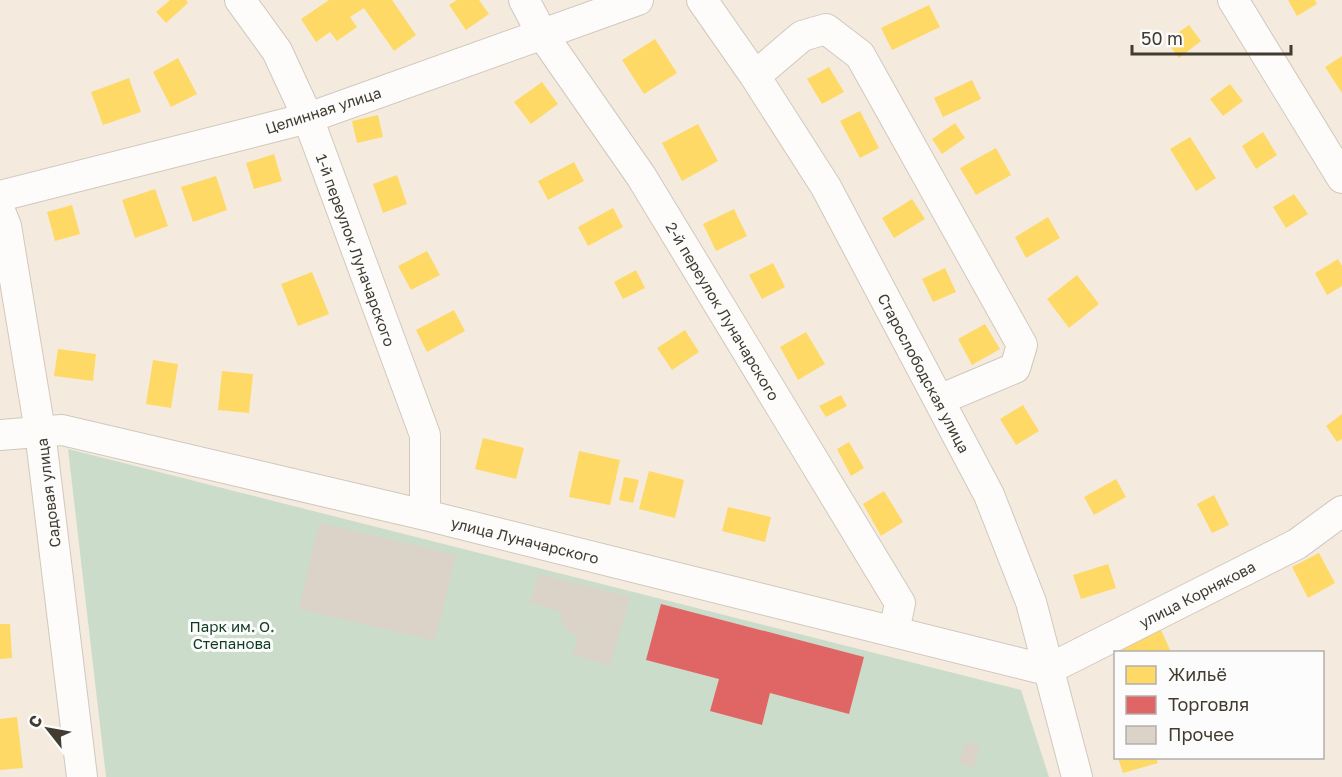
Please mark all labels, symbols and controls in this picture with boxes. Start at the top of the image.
scale bar [1132,18,1291,56]
text: 50 m [1141,27,1183,49]
street label: Целинная улица [263,83,383,137]
street label: 1-й переулок Луначарского [313,151,399,349]
street label: 2-й переулок Луначарского [663,219,783,403]
street label: Старослободская улица [874,290,974,456]
street label: Садовая улица [32,437,64,549]
street label: улица Луначарского [449,513,601,567]
street label: улица Корнякова [1136,557,1258,631]
park label: Парк им. О. Степанова [190,617,274,652]
legend [1114,651,1324,759]
text: Жильё [1168,663,1227,685]
text: Торговля [1168,693,1249,715]
north arrow [18,699,78,759]
text: С [24,711,47,731]
text: Прочее [1168,723,1234,745]

